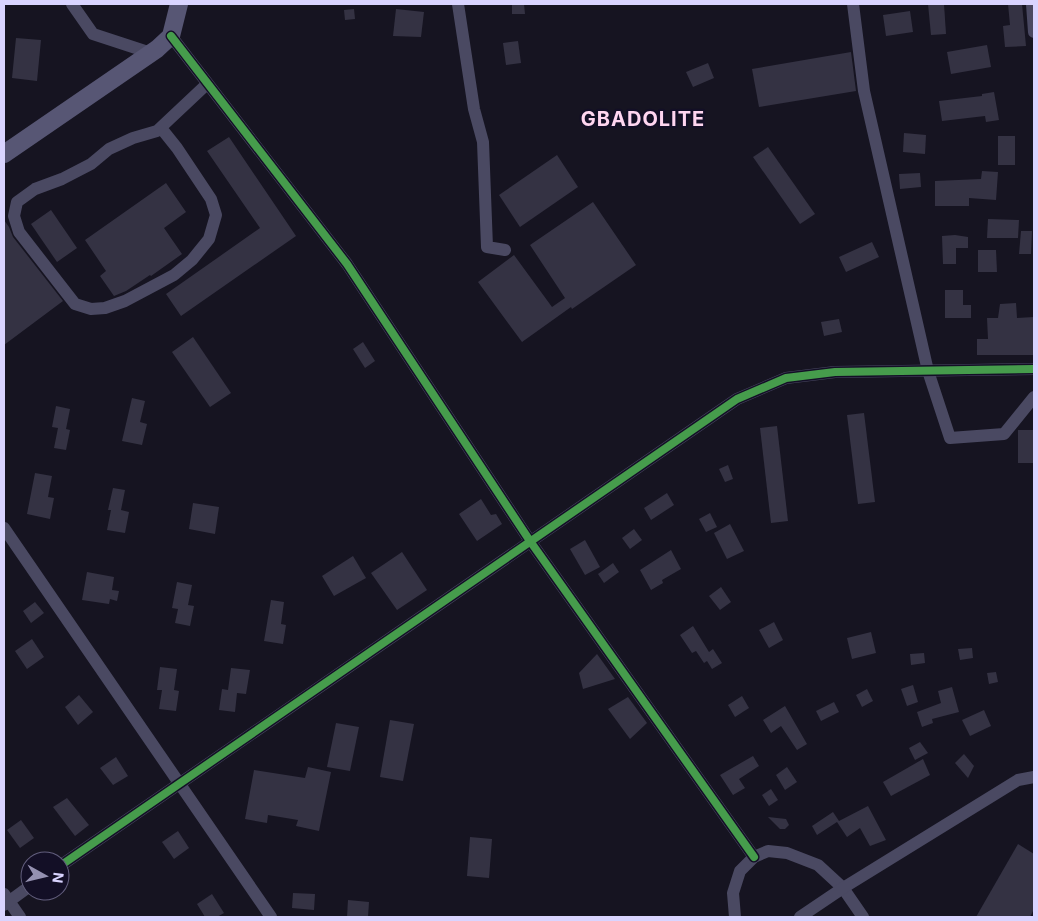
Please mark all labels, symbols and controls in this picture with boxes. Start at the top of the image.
district label: GBADOLITE [581,107,705,131]
north arrow [20,851,70,901]
text: N [49,871,68,884]

